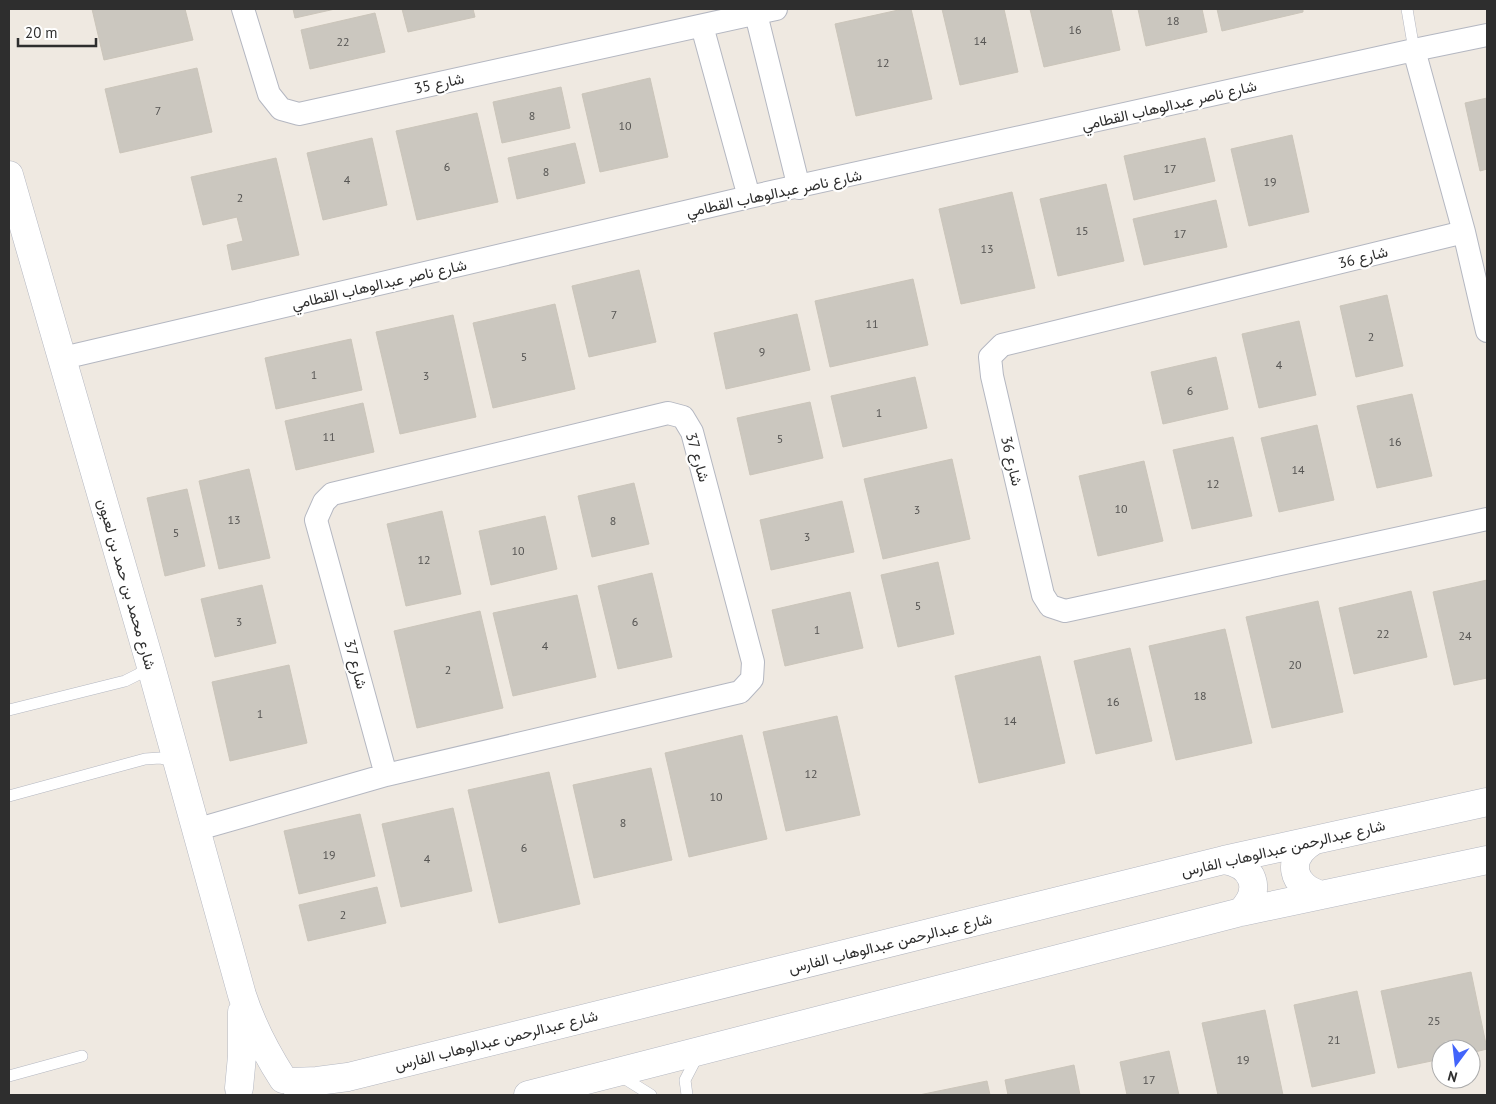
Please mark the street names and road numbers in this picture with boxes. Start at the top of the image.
street label: شارع 35 [412,68,466,100]
street label: شارع ناصر عبدالوهاب القطامي [1080,76,1259,138]
street label: شارع ناصر عبدالوهاب القطامي [684,165,865,225]
street label: شارع 36 [1336,242,1390,274]
street label: شارع ناصر عبدالوهاب القطامي [290,255,469,317]
street label: شارع 37 [680,430,714,485]
street label: شارع 36 [995,434,1027,488]
street label: شارع محمد بن حمد بن لعبون [92,496,161,672]
street label: شارع 37 [338,637,372,692]
street label: شارع عبدالرحمن عبدالوهاب الفارس [1179,815,1388,883]
street label: شارع عبدالرحمن عبدالوهاب الفارس [786,908,994,979]
street label: شارع عبدالرحمن عبدالوهاب الفارس [392,1005,600,1076]

